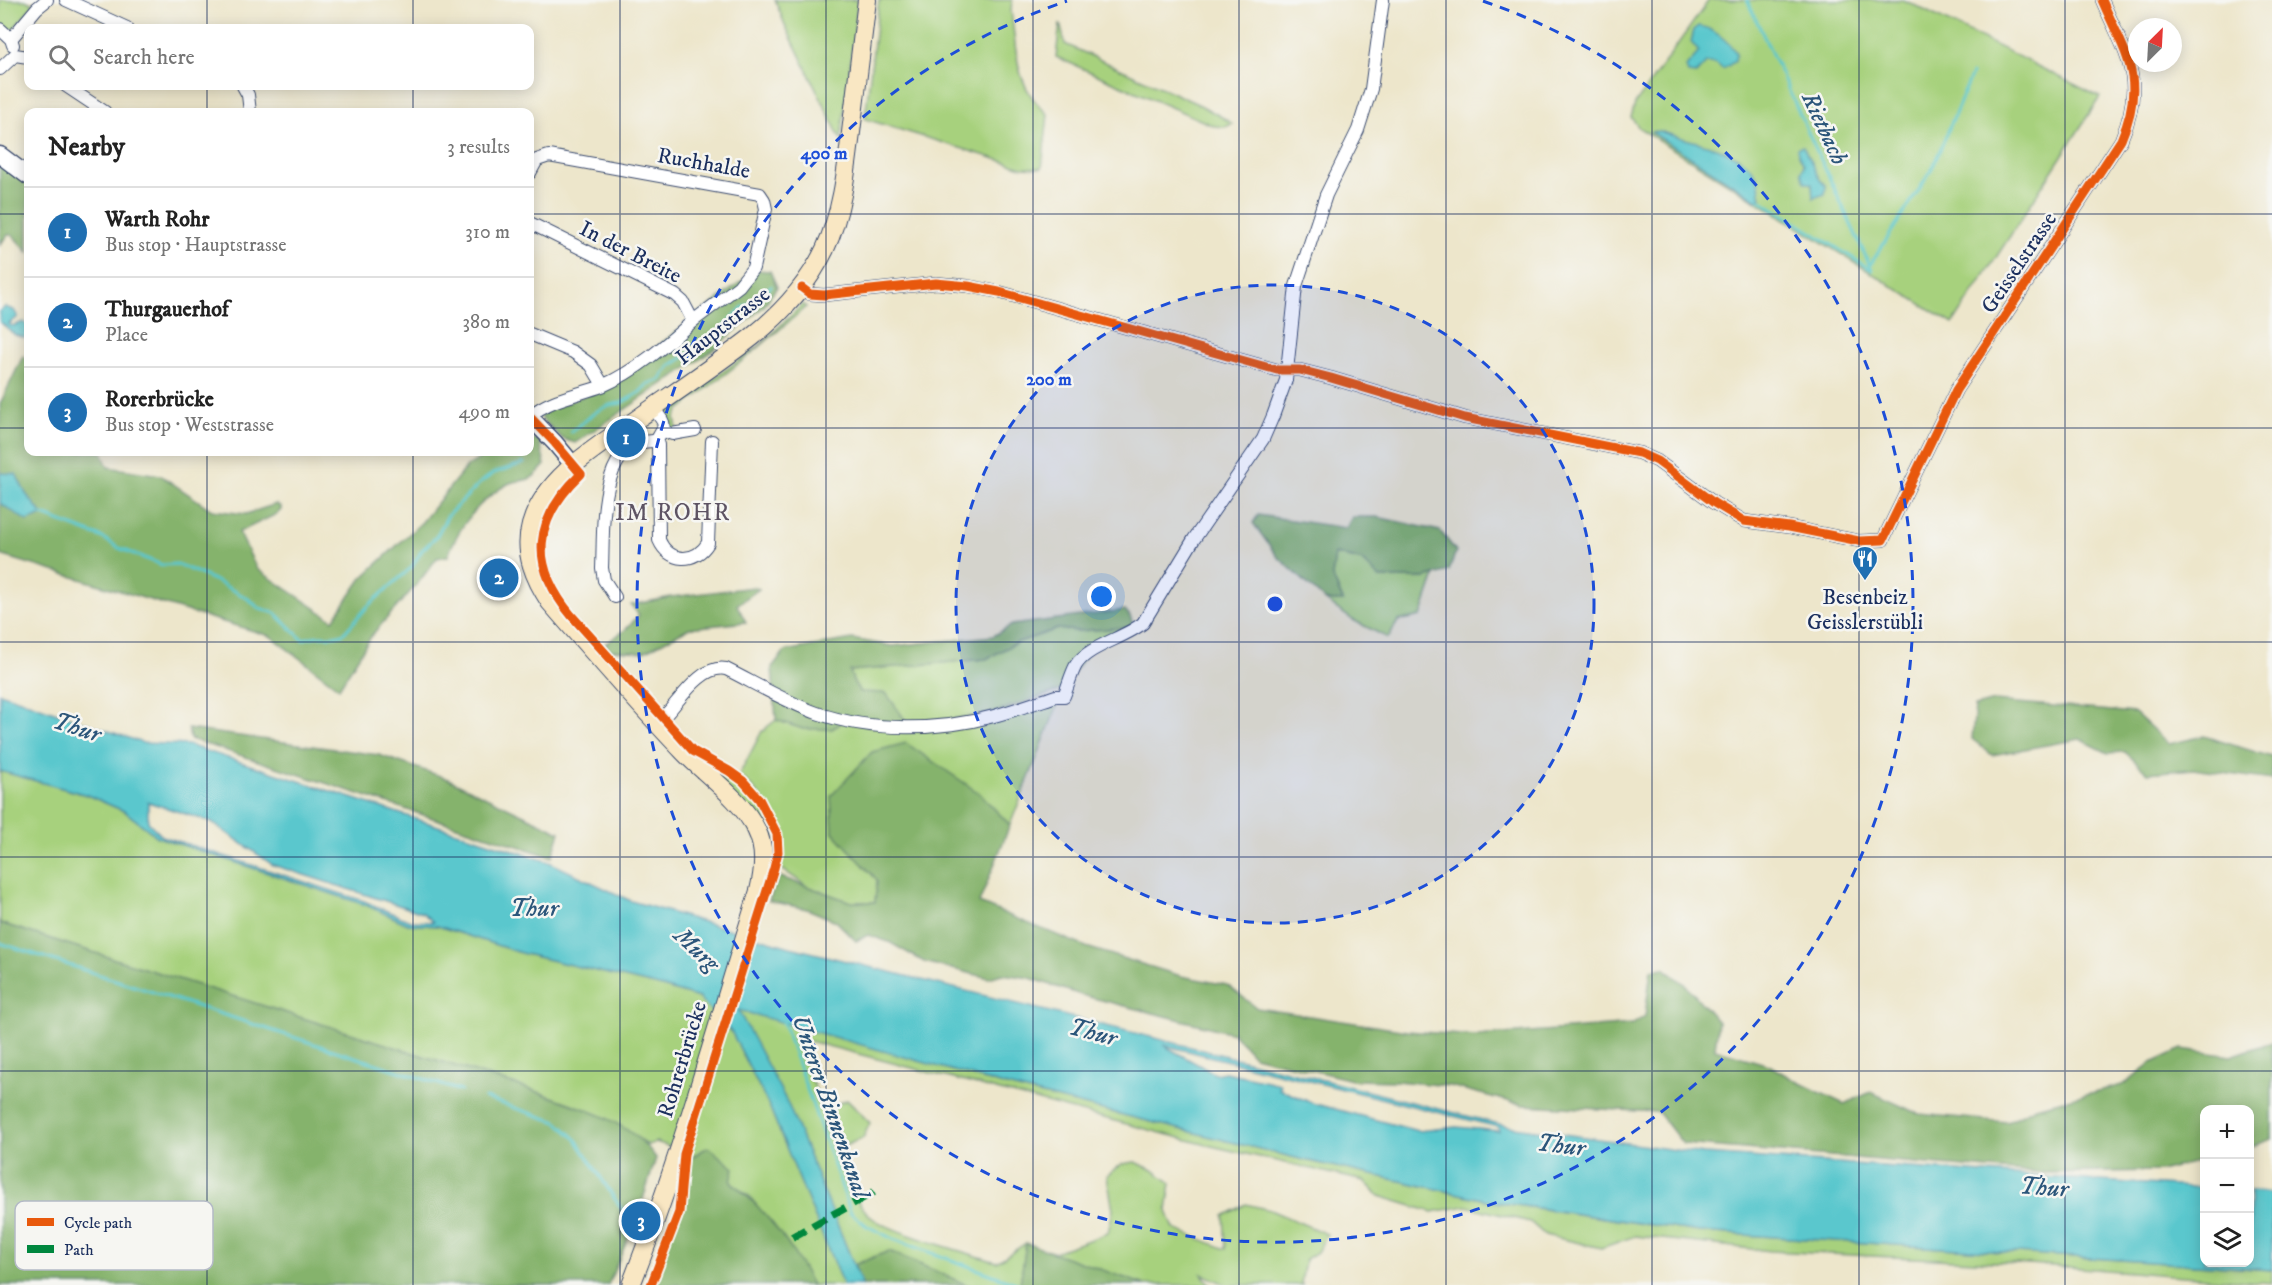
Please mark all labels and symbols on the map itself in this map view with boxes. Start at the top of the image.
north arrow [2128,18,2182,72]
water label: Rietbach [1794,86,1854,170]
street label: Ruchhalde [655,142,752,185]
text: 400 m [799,143,848,165]
street label: Geisselstrasse [1976,207,2063,319]
street label: In der Breite [575,215,686,290]
street label: Hauptstrasse [670,281,775,371]
text: 200 m [1026,369,1072,391]
pin: 1 [606,416,646,460]
district label: IM ROHR [615,498,731,528]
restaurant icon: Besenbeiz Geisslerstübli [1850,544,1880,582]
pin: 2 [480,556,518,600]
your location [1087,582,1116,611]
place label: Besenbeiz Geisslerstübli [1807,584,1923,636]
centre of rings [1265,594,1285,614]
water label: Thur [49,706,107,750]
water label: Thur [510,894,561,924]
water label: Murg [666,920,727,980]
street label: Rohrerbrücke [652,998,713,1121]
water label: Unterer Binnenkanal [785,1011,876,1204]
water label: Thur [1065,1012,1122,1054]
water label: Thur [1535,1128,1589,1164]
water label: Thur [2019,1171,2072,1205]
pin: 3 [622,1198,660,1244]
legend [15,1201,213,1270]
text: Cycle path [64,1213,133,1233]
text: Path [64,1240,94,1260]

